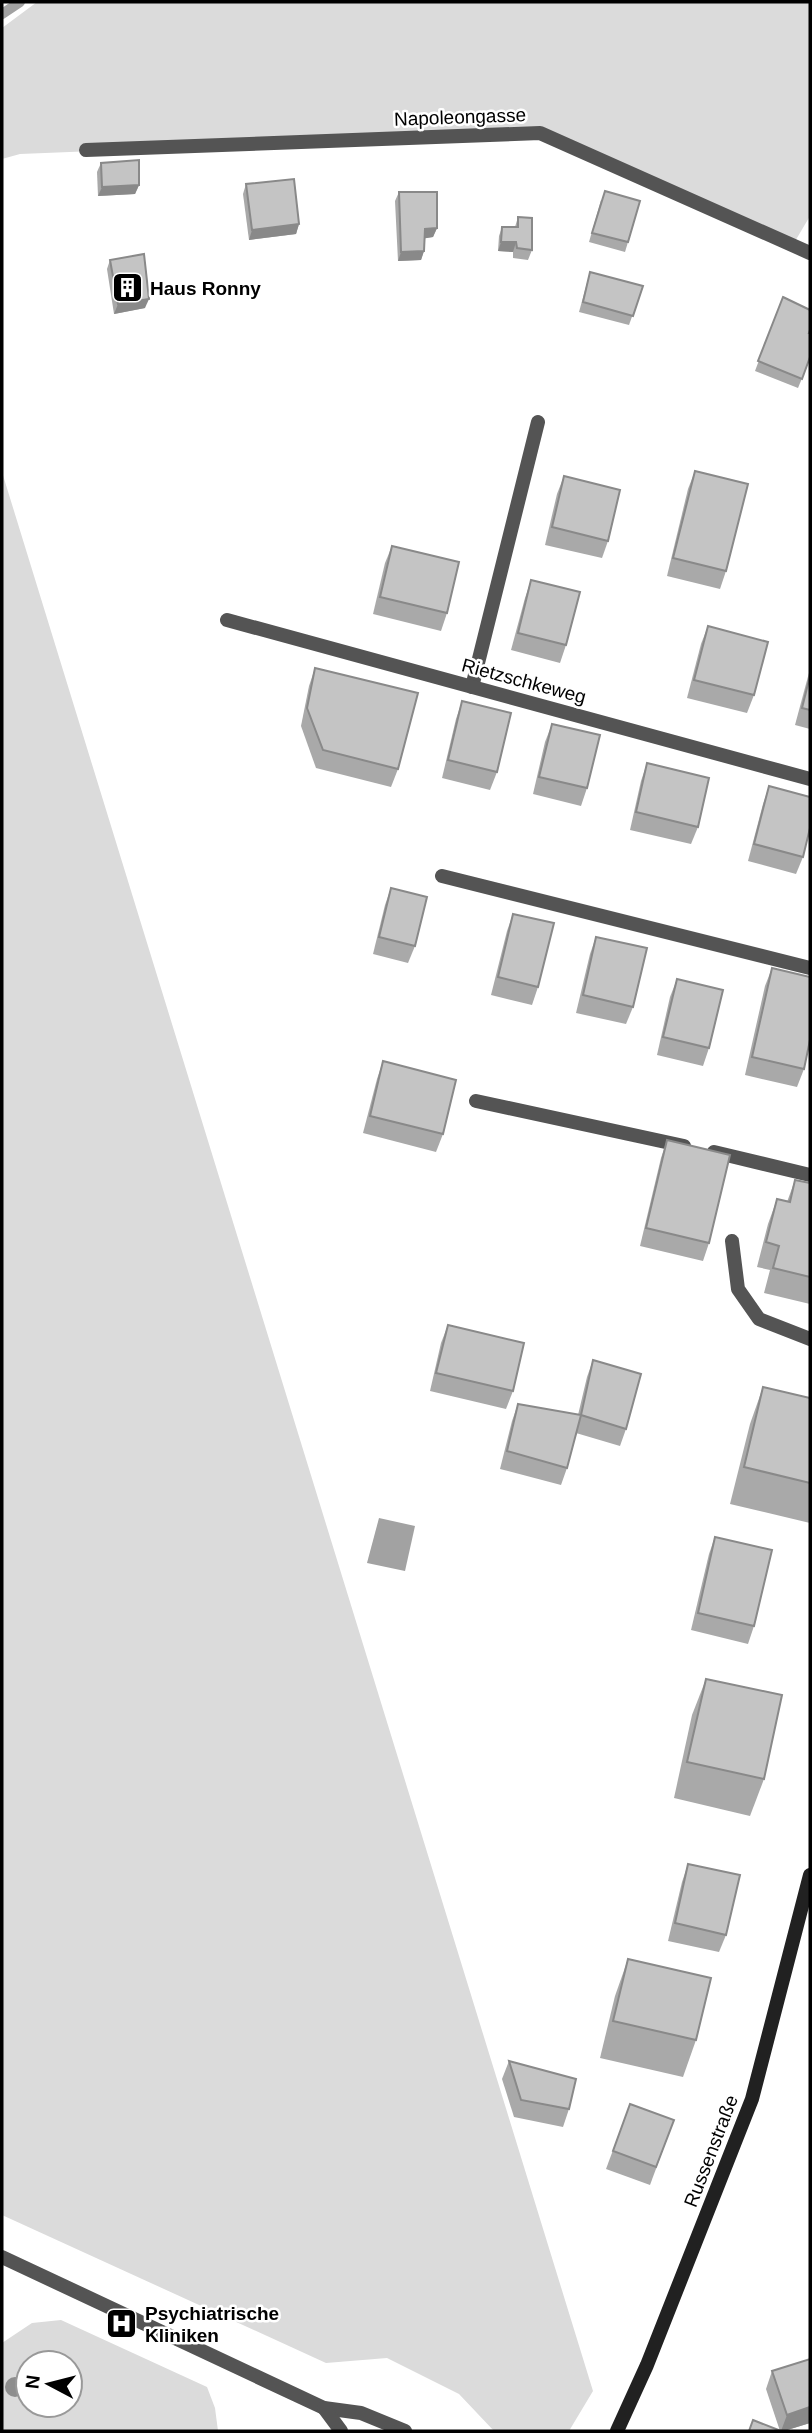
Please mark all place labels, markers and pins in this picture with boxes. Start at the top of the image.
building icon: Haus Ronny [110,271,144,305]
place label: Haus Ronny [150,278,261,299]
place label: Psychiatrische Kliniken [145,2303,279,2346]
hospital icon: Psychiatrische Kliniken [105,2307,139,2341]

